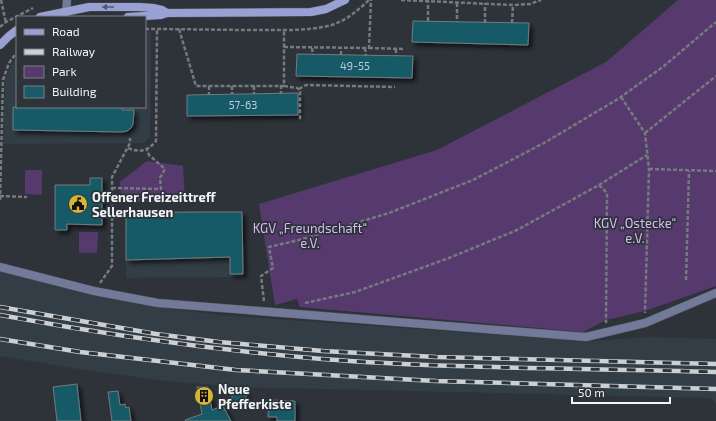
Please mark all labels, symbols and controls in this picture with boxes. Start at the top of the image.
one-way arrow [101,4,114,10]
legend [16,16,146,108]
text: Road [52,24,80,38]
text: Railway [52,44,96,58]
house number: 49-55 [340,59,370,72]
text: Park [52,64,77,78]
text: Building [52,84,97,98]
house number: 57-63 [229,98,257,111]
place label: Offener Freizeittreff Sellerhausen [92,189,217,220]
public building icon: Offener Freizeittreff Sellerhausen [67,193,89,215]
park label: KGV „Ostecke“ e.V. [594,215,676,246]
park label: KGV „Freundschaft“ e.V. [253,220,367,251]
scale bar [572,379,670,405]
place label: Neue Pfefferkiste [218,381,292,412]
building icon: Neue Pfefferkiste [193,385,215,407]
text: 50 m [578,385,605,399]

